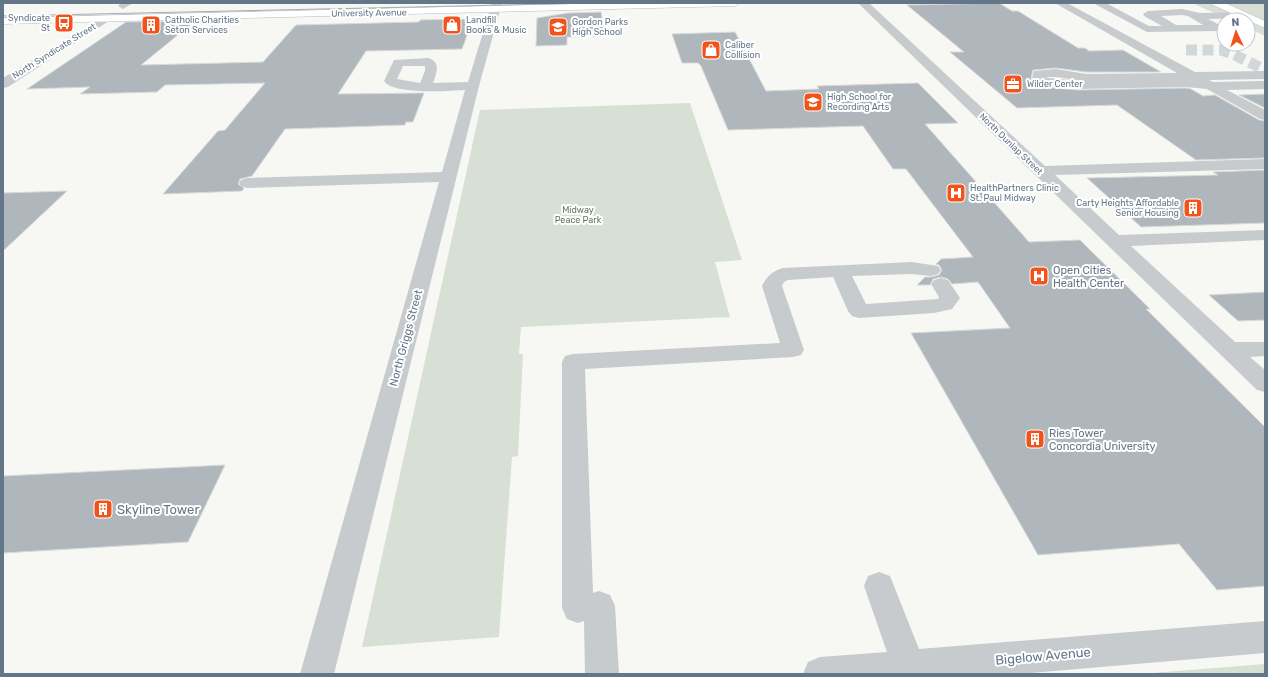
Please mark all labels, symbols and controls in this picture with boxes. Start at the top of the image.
street label: University Avenue [331,7,407,19]
bus stop icon: Syndicate St [53,12,75,34]
north arrow [1216,12,1256,52]
place label: Syndicate St [8,13,50,33]
building icon: Catholic Charities Seton Services [140,14,162,36]
shop icon: Landfill Books & Music [441,14,463,36]
place label: Catholic Charities Seton Services [165,15,239,35]
place label: Landfill Books & Music [466,15,526,35]
school or university icon: Gordon Parks High School [547,16,569,38]
text: N [1231,16,1240,29]
place label: Gordon Parks High School [572,17,628,37]
street label: North Syndicate Street [11,21,98,81]
shop icon: Caliber Collision [700,39,722,61]
place label: Caliber Collision [725,40,760,60]
office icon: Wilder Center [1002,73,1024,95]
place label: Wilder Center [1027,79,1083,89]
school or university icon: High School for Recording Arts [802,91,824,113]
place label: High School for Recording Arts [827,92,892,112]
street label: North Dunlap Street [977,111,1045,177]
hospital icon: HealthPartners Clinic St. Paul Midway [945,182,967,204]
place label: HealthPartners Clinic St. Paul Midway [970,183,1059,203]
building icon: Carty Heights Affordable Senior Housing [1182,197,1204,219]
place label: Carty Heights Affordable Senior Housing [1076,198,1179,218]
park label: Midway Peace Park [555,205,602,225]
place label: Open Cities Health Center [1053,264,1125,290]
hospital icon: Open Cities Health Center [1028,265,1050,287]
street label: North Griggs Street [387,288,425,388]
place label: Ries Tower Concordia University [1049,427,1156,453]
building icon: Ries Tower Concordia University [1024,428,1046,450]
building icon: Skyline Tower [92,498,114,520]
place label: Skyline Tower [117,502,199,517]
street label: Bigelow Avenue [995,644,1091,669]

